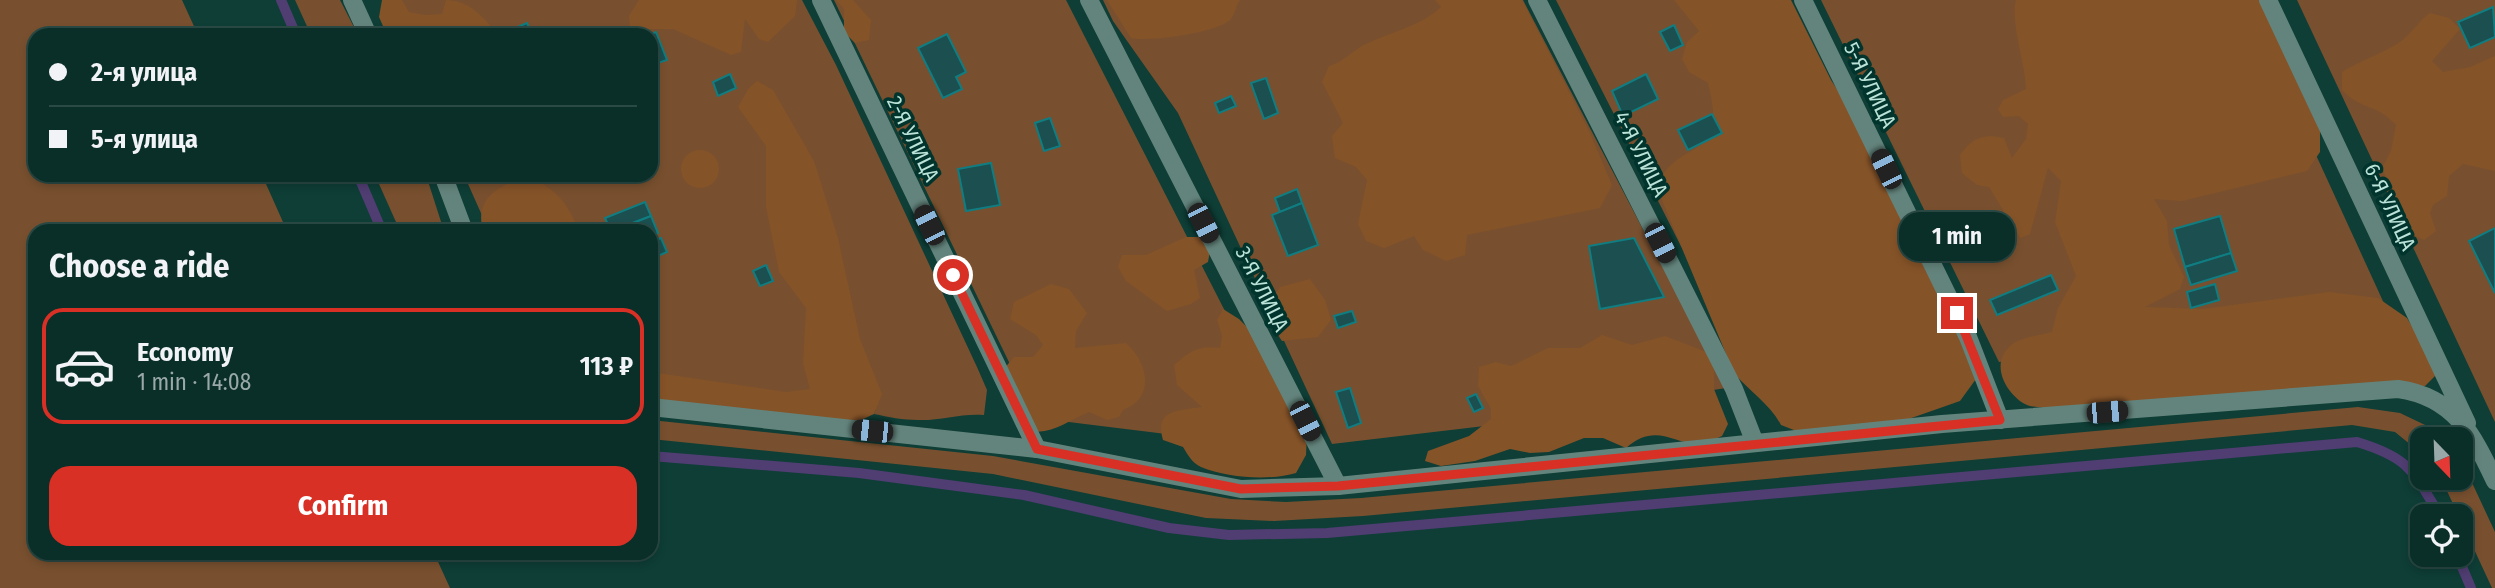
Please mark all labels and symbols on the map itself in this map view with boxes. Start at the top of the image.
street label: 5-Я УЛИЦА [1838,38,1902,132]
street label: 2-Я УЛИЦА [881,92,945,186]
street label: 4-Я УЛИЦА [1608,107,1674,201]
car [1868,146,1905,192]
street label: 6-Я УЛИЦА [2359,159,2421,255]
car [1185,200,1222,246]
car [911,202,948,248]
callout: 1 min [1899,212,2015,260]
car [1642,220,1679,266]
street label: 3-Я УЛИЦА [1230,242,1294,336]
route start [937,259,969,291]
route end [1941,297,1973,329]
car [1287,398,1324,444]
car [2086,400,2129,424]
car [851,418,894,444]
north arrow [2410,427,2473,490]

